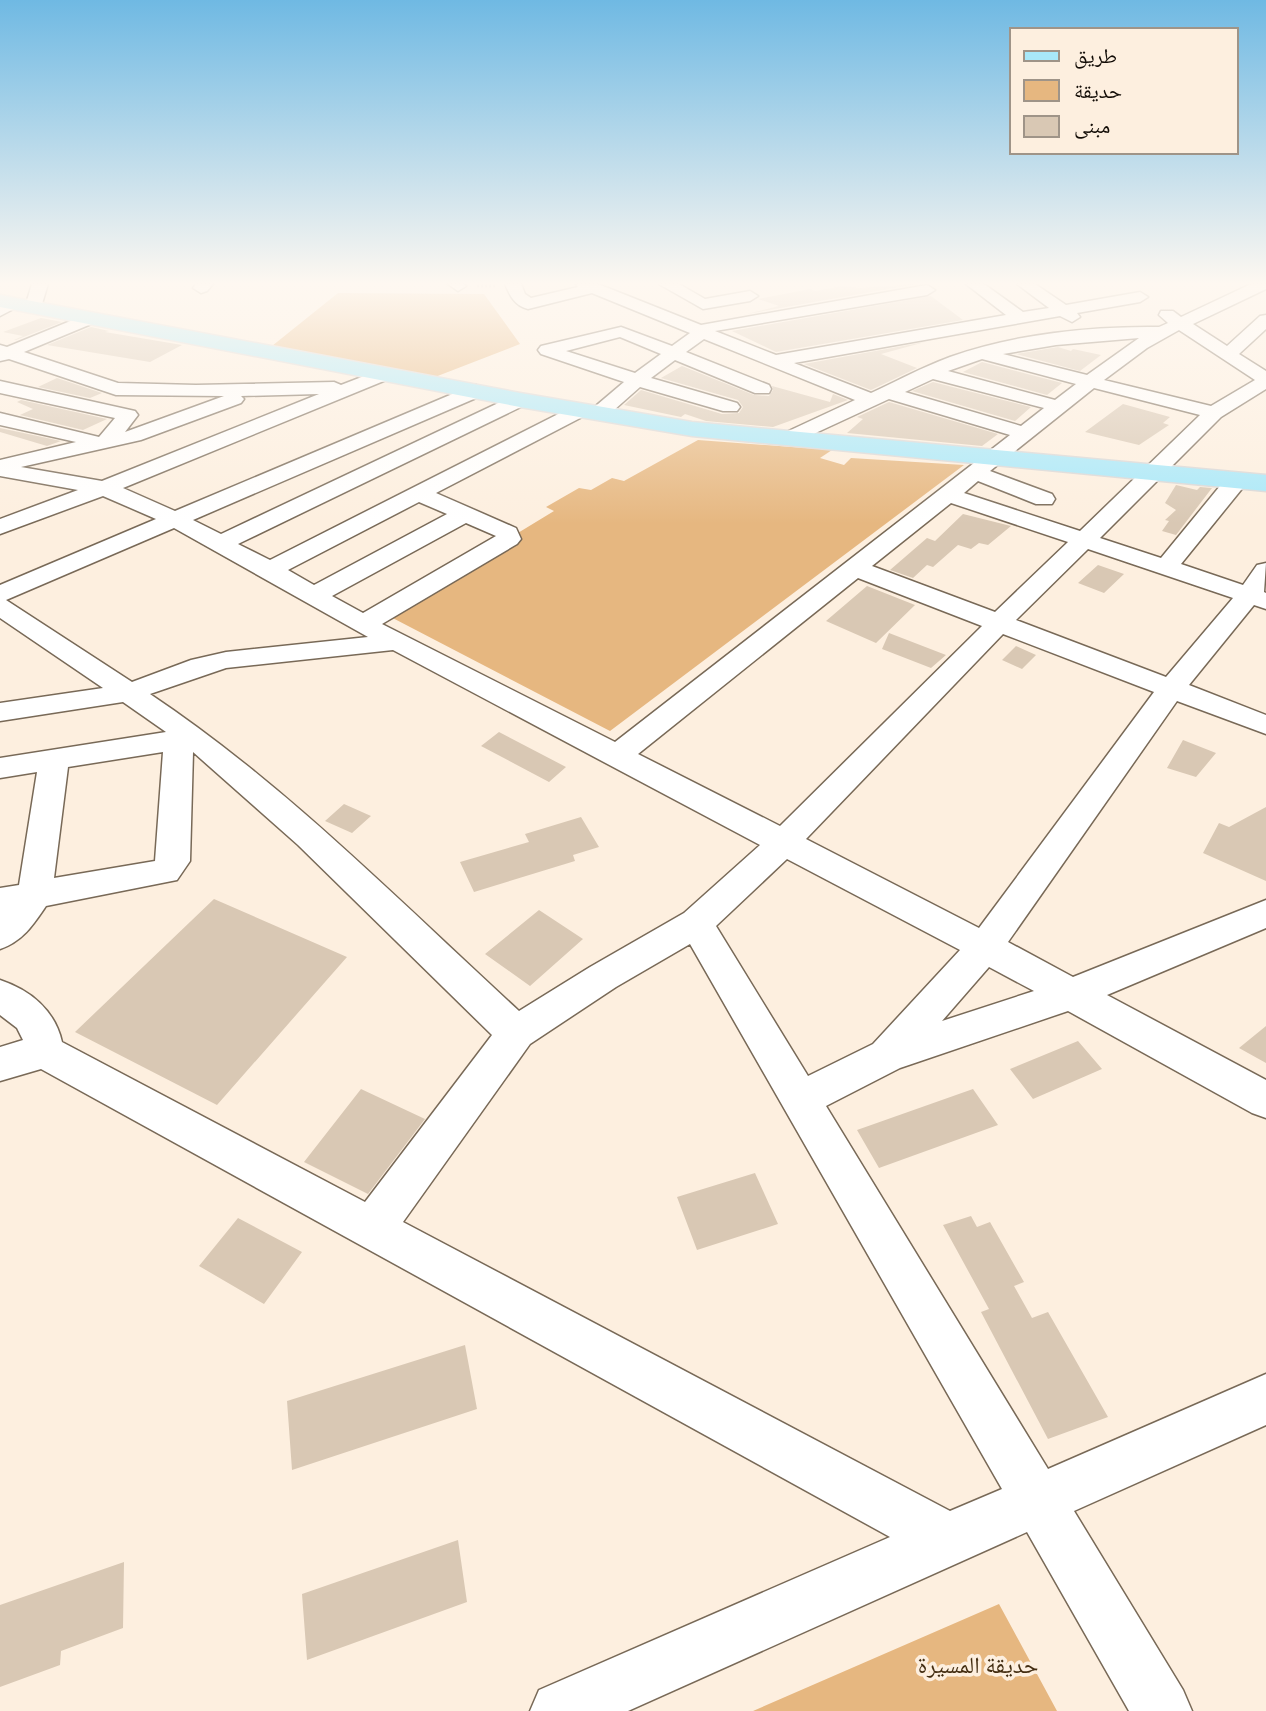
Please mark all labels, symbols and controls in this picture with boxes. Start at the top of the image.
legend [1010,28,1238,154]
text: طريق [1074,42,1117,70]
text: حديقة [1074,77,1122,105]
text: مبنى [1074,112,1110,140]
park label: حديقة المسيرة [918,1650,1038,1681]

